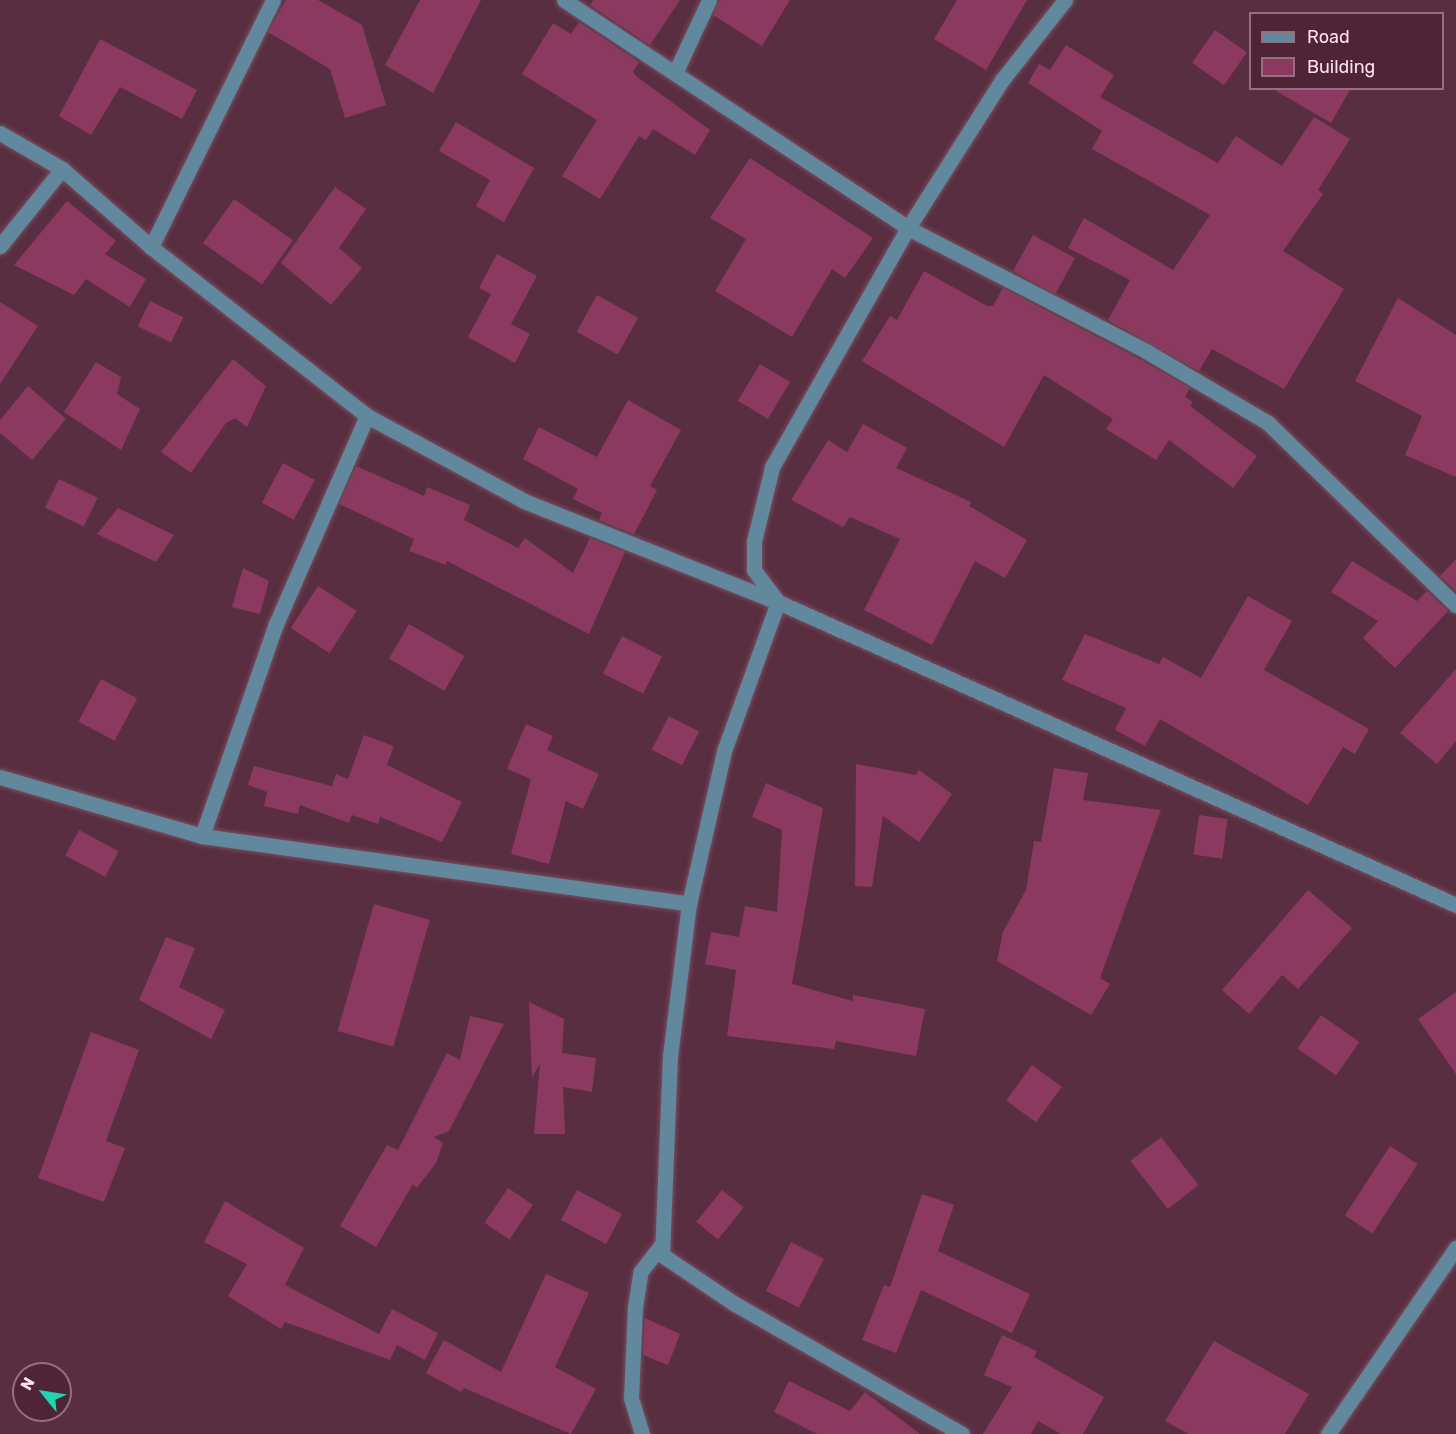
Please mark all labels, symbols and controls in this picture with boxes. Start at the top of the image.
legend [1249,12,1444,90]
text: Road [1307,26,1350,48]
text: Building [1307,56,1375,78]
north arrow [12,1362,72,1422]
text: N [17,1374,39,1393]

